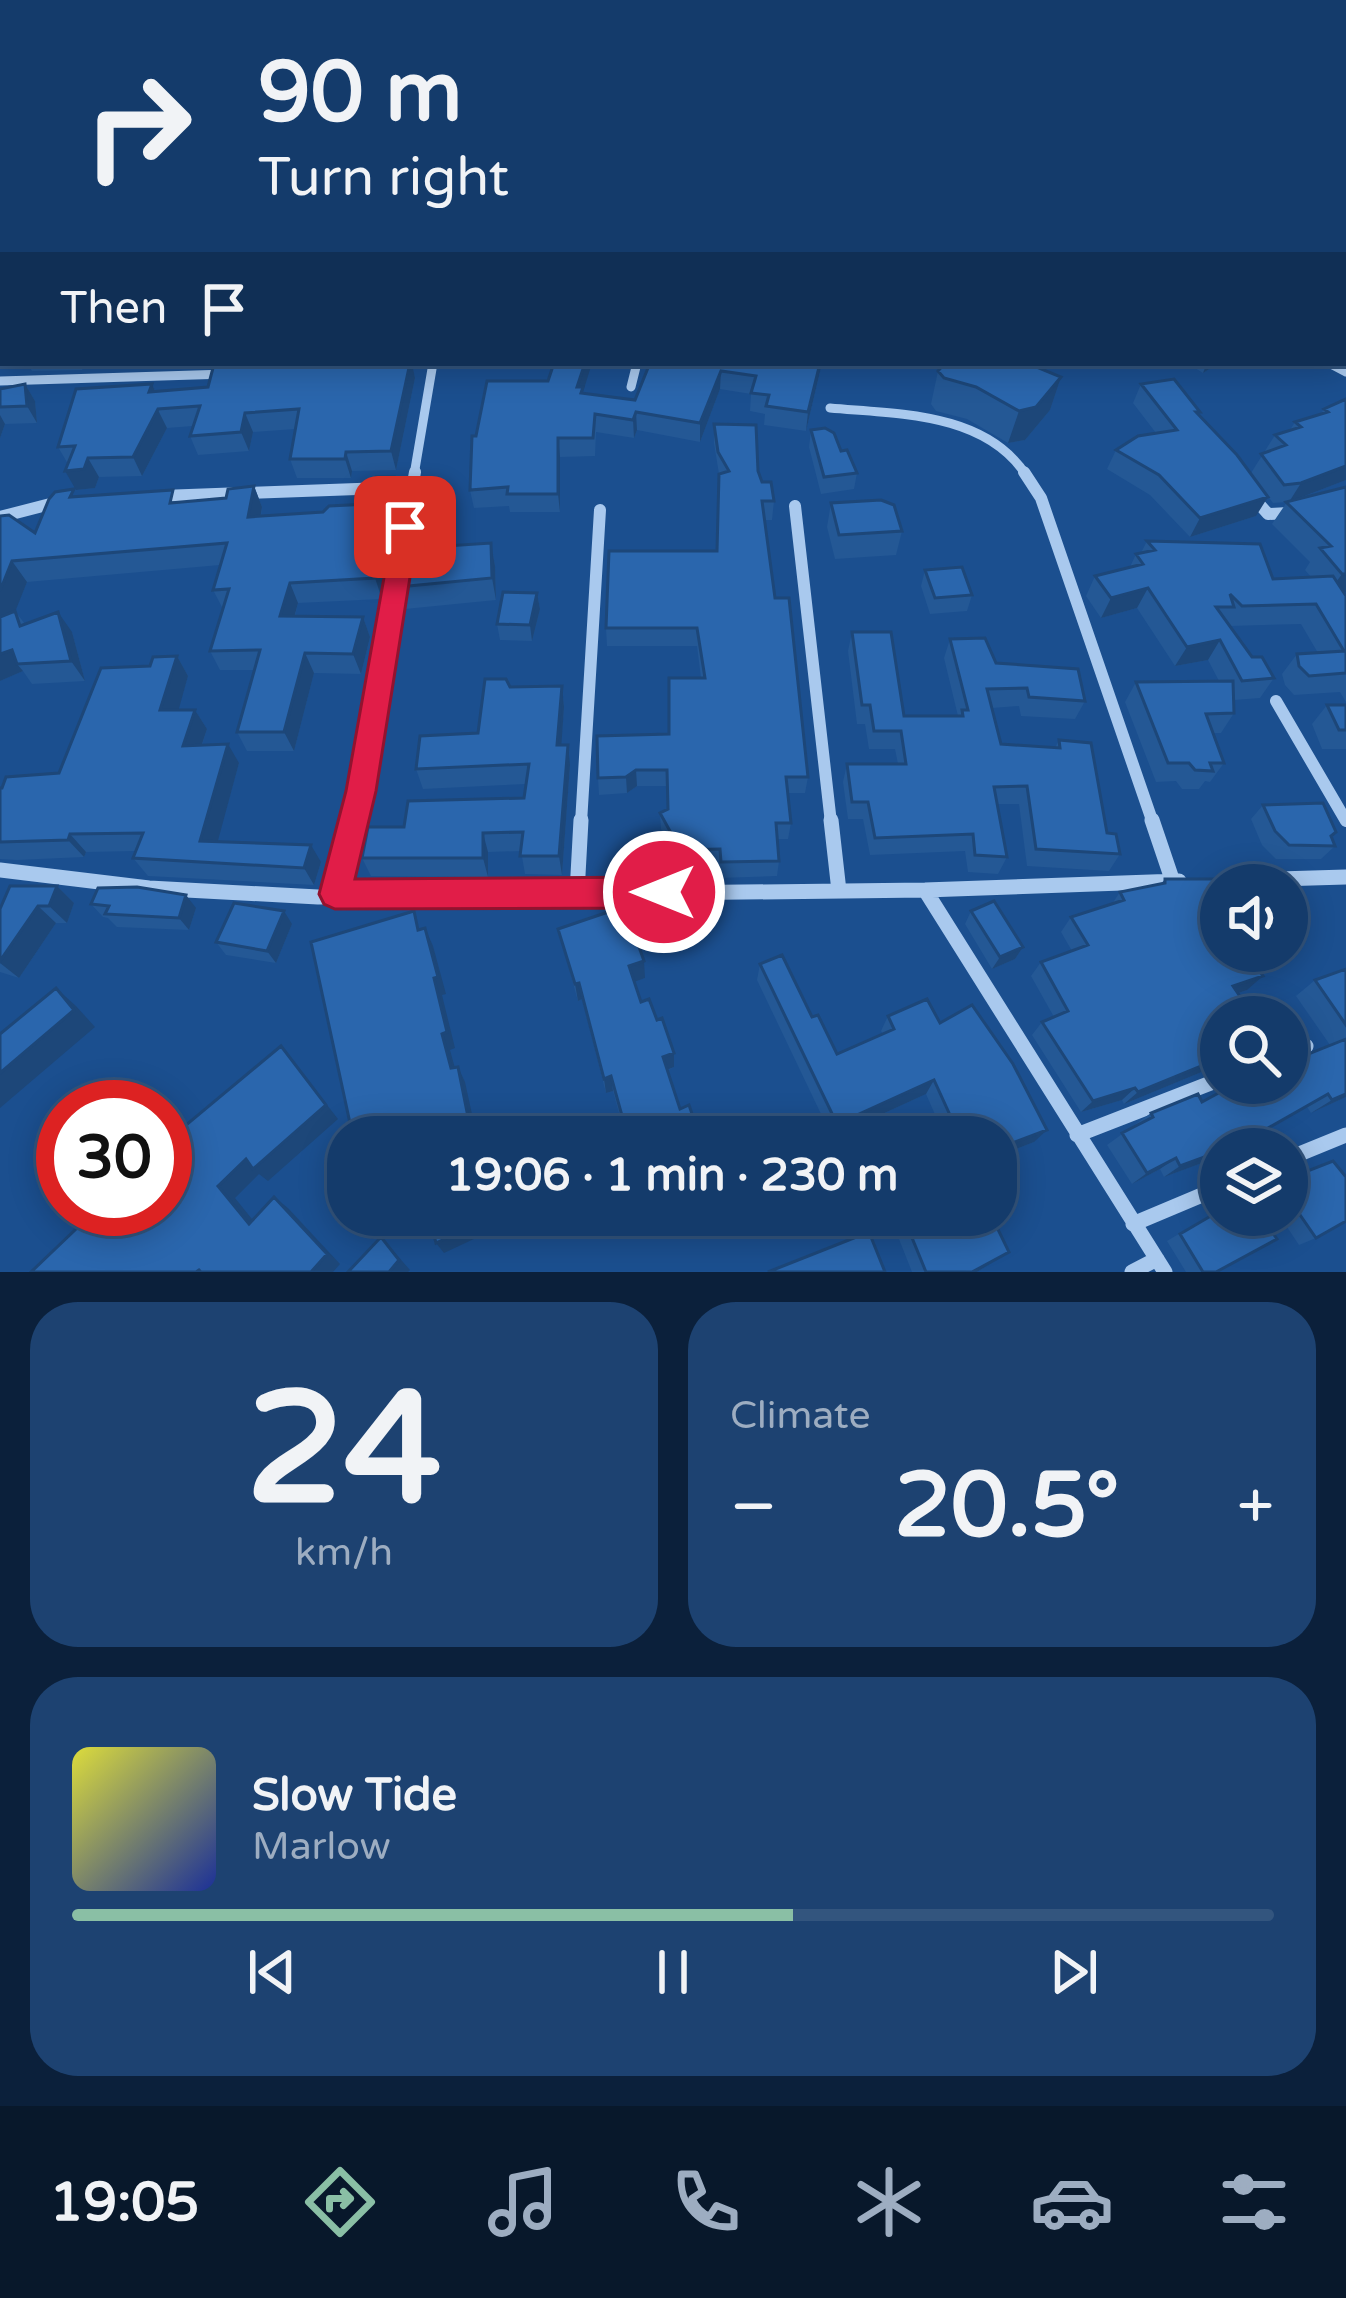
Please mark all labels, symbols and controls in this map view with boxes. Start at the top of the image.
text: 90 m [258,43,462,144]
icon: right [60,48,216,204]
text: Turn right [258,145,509,210]
icon: arrive [191,276,257,342]
text: Then [60,282,167,336]
pin [354,476,456,578]
icon: arrive [372,494,438,560]
position arrow [601,829,727,955]
map controls [1200,864,1308,1236]
button: sound [1200,864,1308,972]
button: search [1200,996,1308,1104]
speed limit sign: 30 [36,1080,192,1236]
button: layers [1200,1128,1308,1236]
text: 19:06 · 1 min · 230 m [446,1149,898,1203]
text: 24 [246,1357,442,1545]
text: Climate [730,1392,870,1439]
text: 20.5° [894,1452,1120,1561]
text: − [730,1467,777,1547]
text: + [1237,1467,1274,1547]
text: km/h [295,1529,393,1576]
text: Slow Tide [252,1769,457,1823]
text: Marlow [252,1823,391,1870]
icon: previous [239,1939,305,2005]
icon: pause [640,1939,706,2005]
icon: next [1041,1939,1107,2005]
icon: directions [298,2160,382,2244]
icon: music [481,2160,565,2244]
icon: phone [664,2160,748,2244]
icon: climate [847,2160,931,2244]
icon: car [1030,2160,1114,2244]
icon: filters [1212,2160,1296,2244]
text: 19:05 [49,2170,199,2235]

